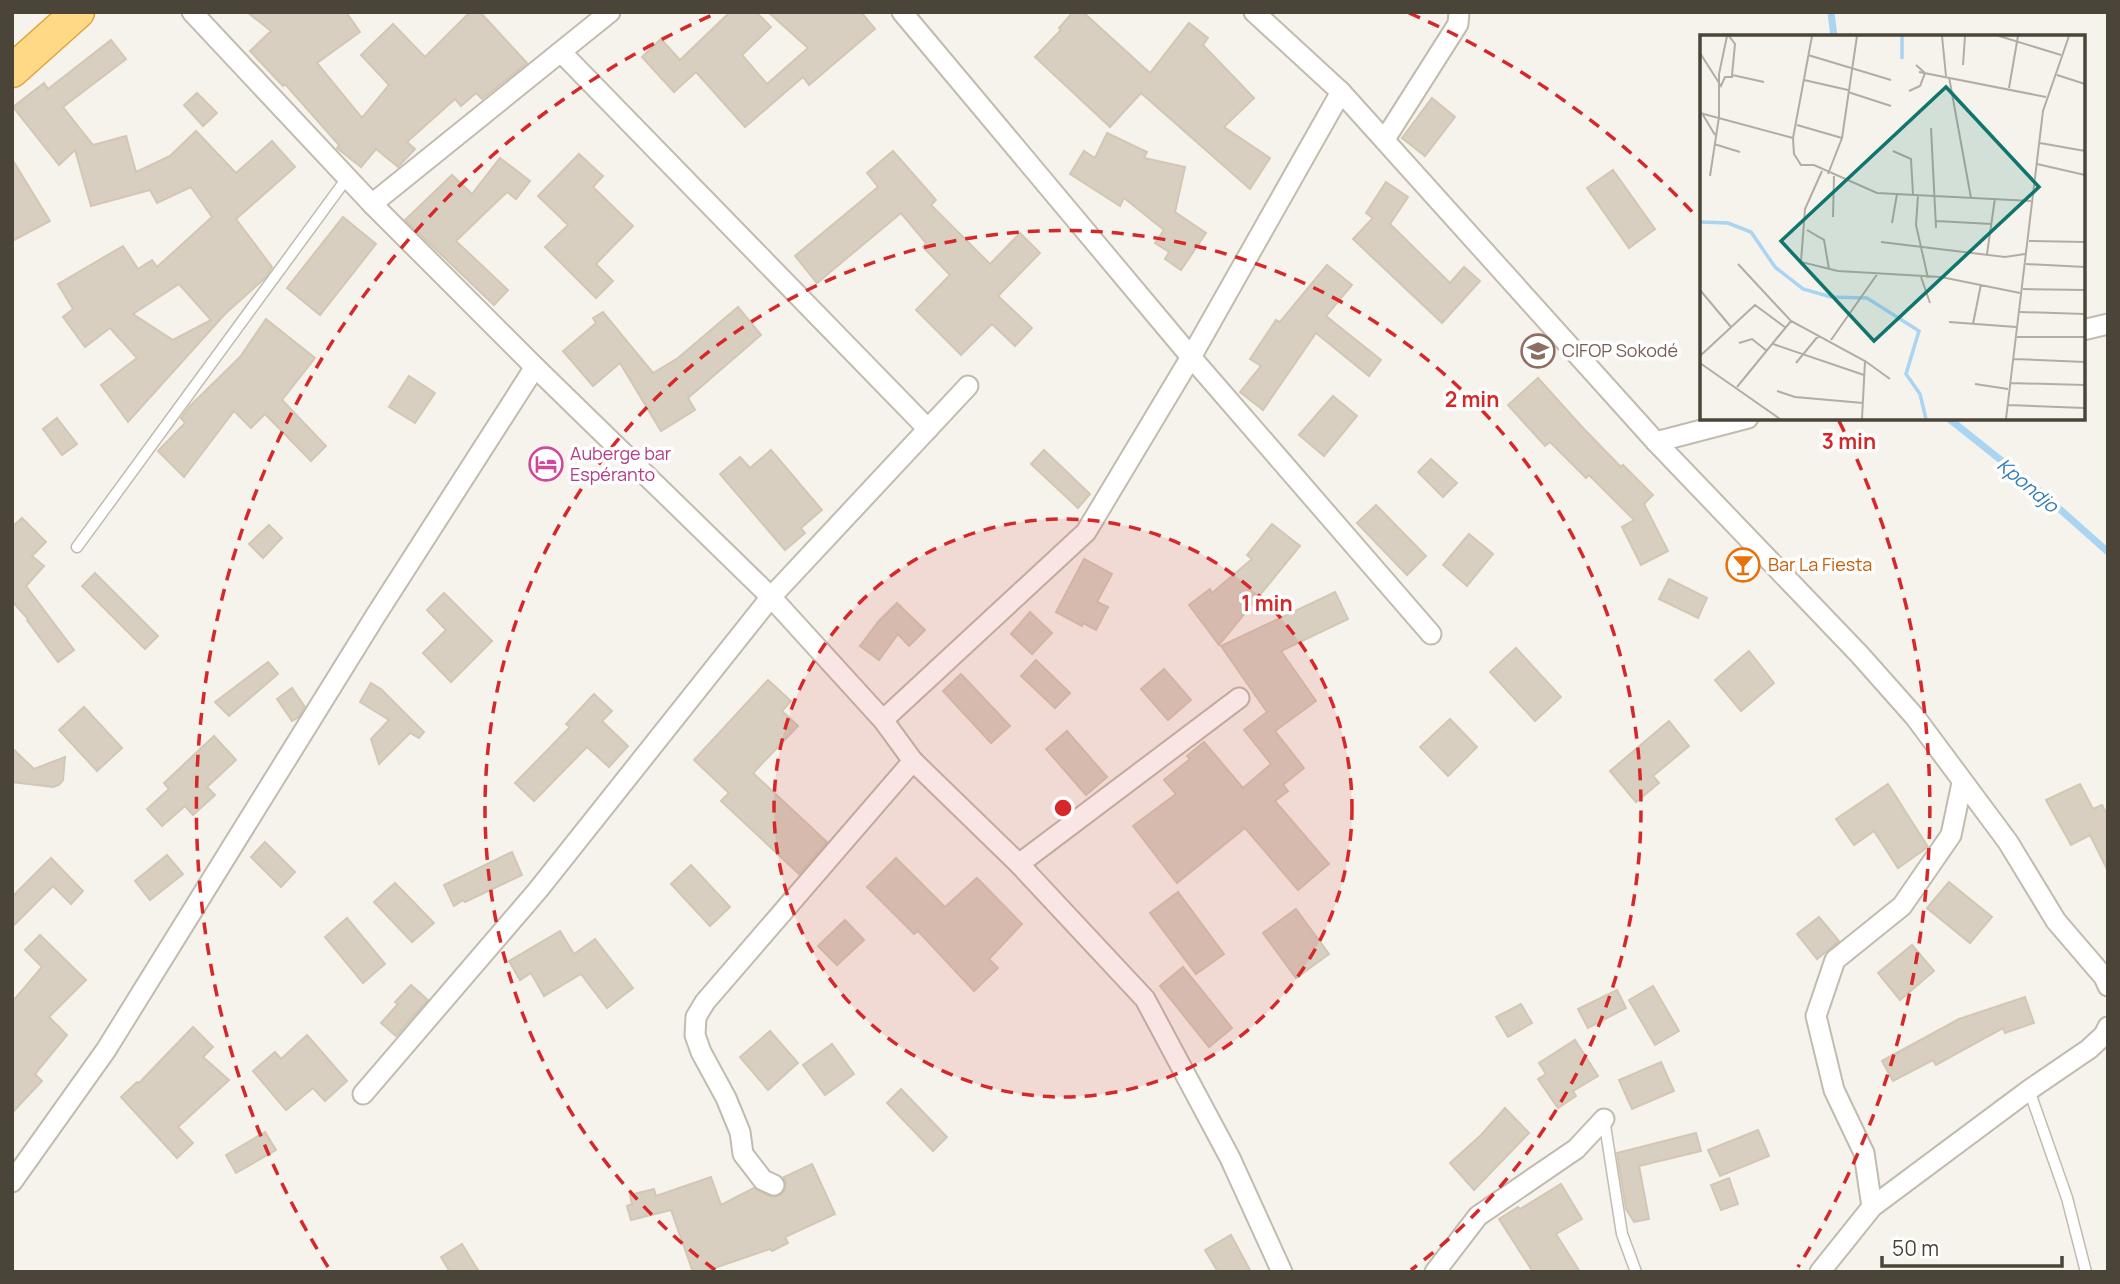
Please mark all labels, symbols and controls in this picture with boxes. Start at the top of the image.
inset map [1700,35,2085,420]
school or university icon: CIFOP Sokodé [1519,332,1557,370]
place label: CIFOP Sokodé [1562,338,1678,362]
text: 2 min [1445,385,1499,413]
text: 3 min [1822,427,1876,455]
place label: Auberge bar Espéranto [570,441,672,486]
hotel icon: Auberge bar Espéranto [527,445,565,483]
water label: Kpondjo [1992,452,2065,519]
bar icon: Bar La Fiesta [1724,546,1762,584]
place label: Bar La Fiesta [1768,552,1872,576]
text: 1 min [1241,589,1293,617]
centre of rings [1051,796,1075,820]
scale bar [1882,1224,2062,1268]
text: 50 m [1892,1234,1939,1262]

